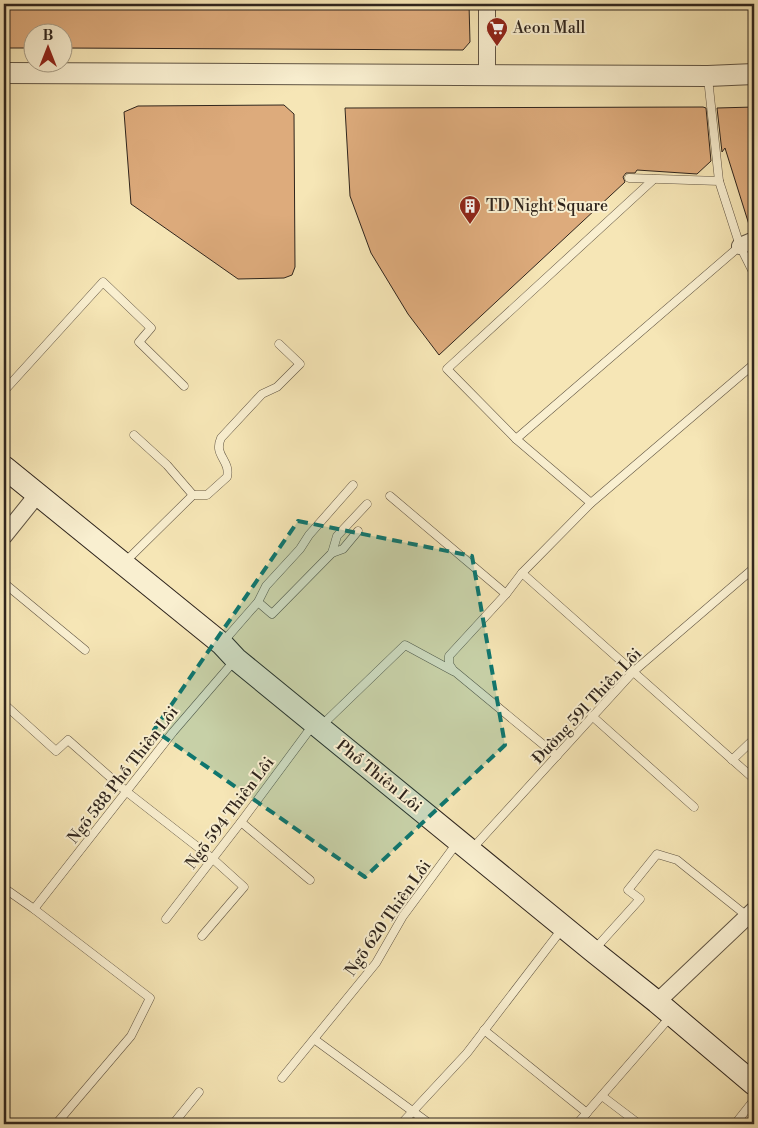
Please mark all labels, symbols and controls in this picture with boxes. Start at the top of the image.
supermarket icon: Aeon Mall [485,16,509,47]
place label: Aeon Mall [512,18,585,38]
north arrow [22,22,72,72]
text: B [43,27,53,45]
building icon: TD Night Square [458,194,482,225]
place label: TD Night Square [486,196,608,216]
street label: Đường 591 Thiên Lôi [528,644,646,768]
street label: Ngõ 588 Phố Thiên Lôi [63,702,183,848]
street label: Phố Thiên Lôi [332,735,426,817]
street label: Ngõ 594 Thiên Lôi [181,753,279,873]
street label: Ngõ 620 Thiên Lôi [341,856,435,980]

